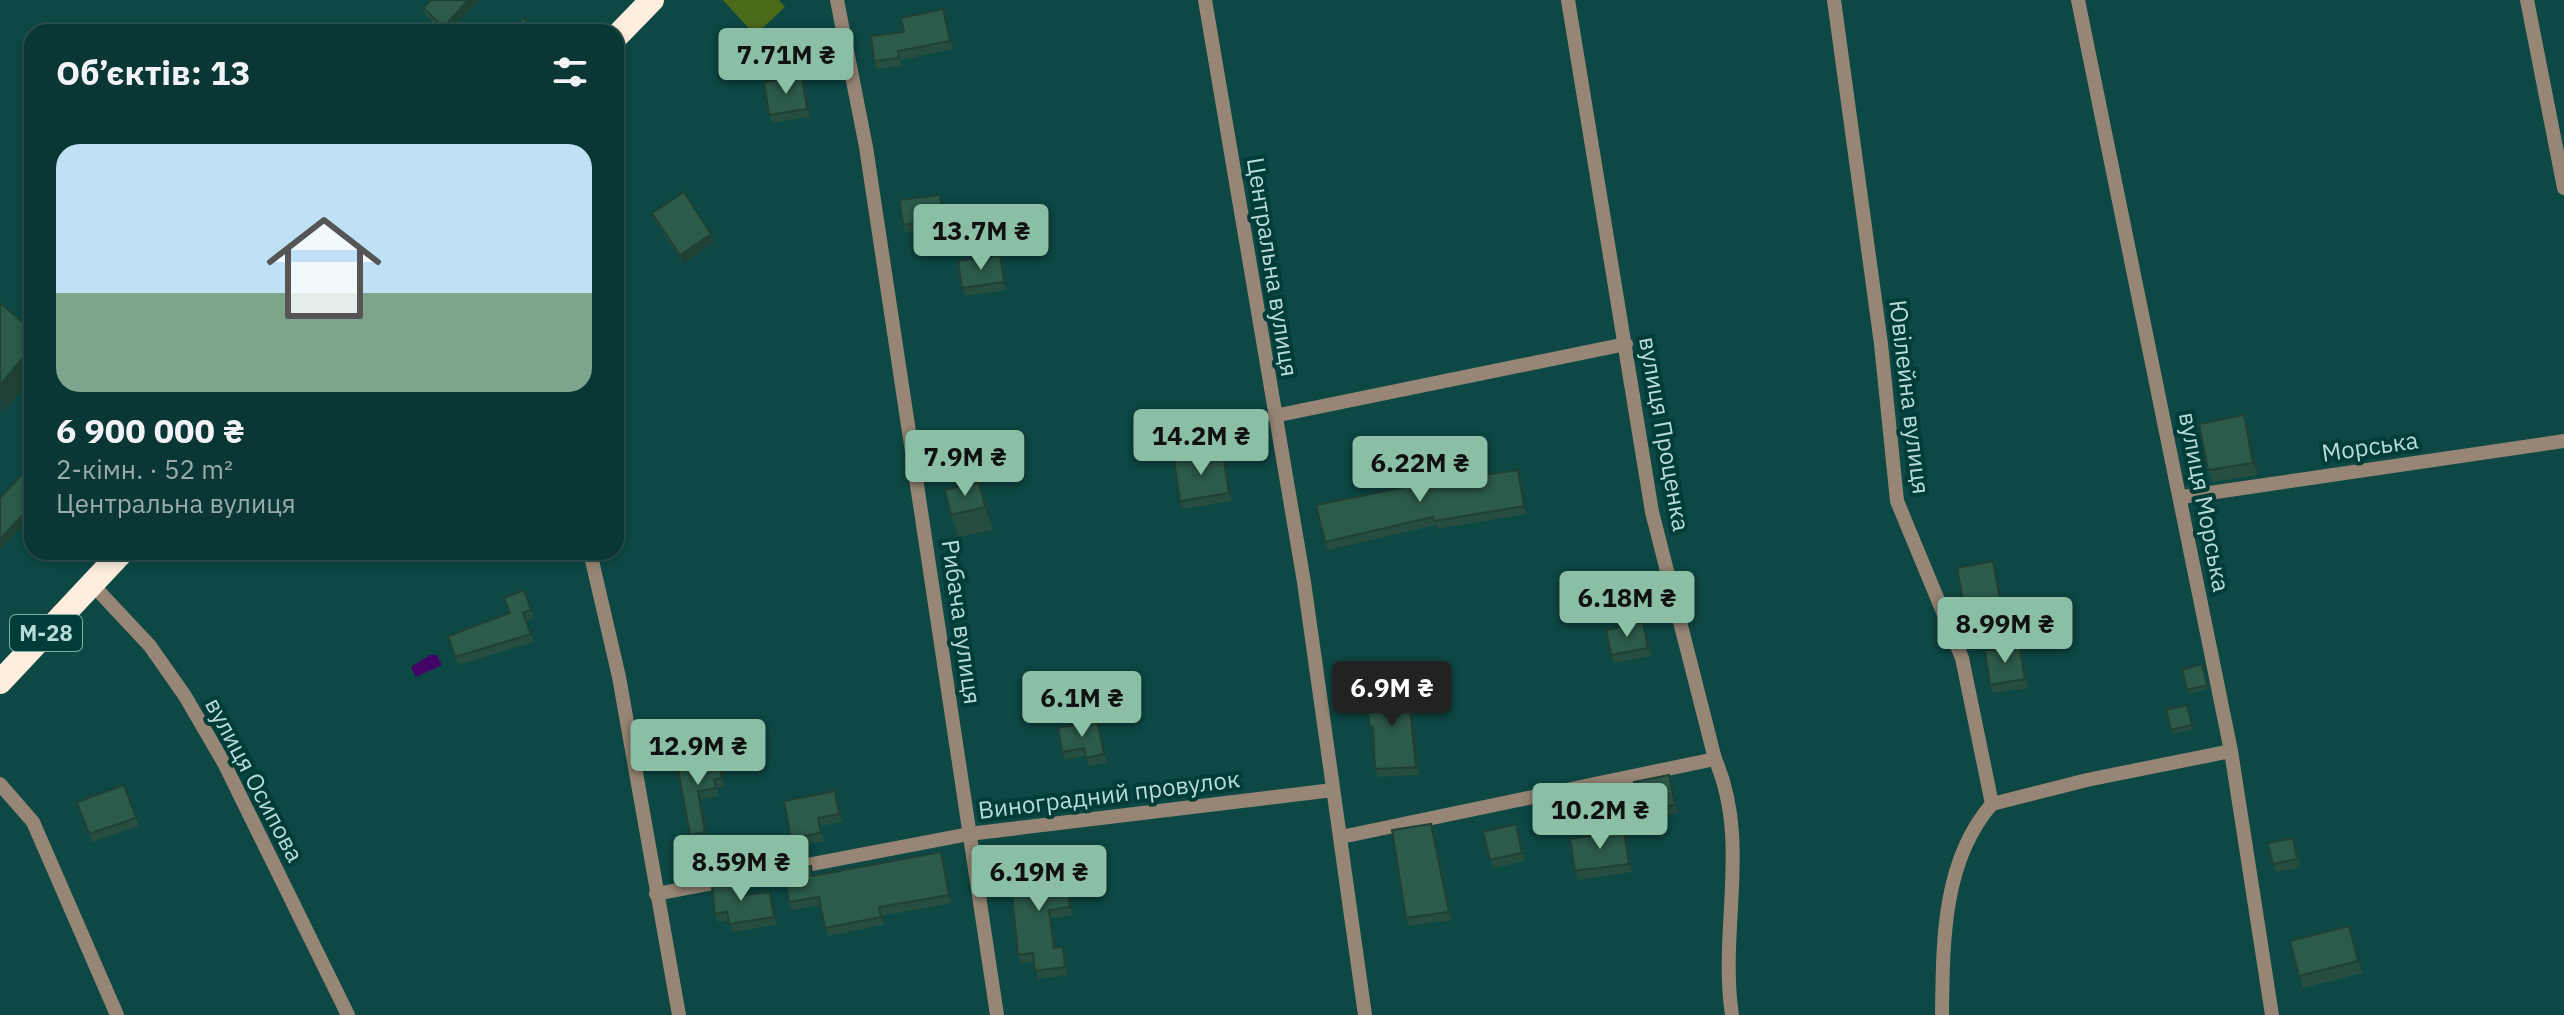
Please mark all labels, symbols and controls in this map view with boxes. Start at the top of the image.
pin: 7.71M ₴ [712,28,860,96]
text: 7.71M ₴ [736,37,836,71]
text: Об’єктів: 13 [56,50,251,94]
icon: filters [548,50,592,94]
street label: Центральна вулиця [1240,155,1306,379]
icon: home [252,196,396,340]
pin: 13.7M ₴ [907,204,1055,272]
text: 13.7M ₴ [931,213,1031,247]
street label: Ювілейна вулиця [1882,298,1938,496]
street label: вулиця Проценка [1632,334,1698,534]
text: 6 900 000 ₴ [56,408,245,452]
pin: 14.2M ₴ [1127,409,1275,477]
street label: вулиця Морська [2172,409,2238,595]
text: 14.2M ₴ [1151,418,1251,452]
street label: Морська [2320,423,2420,469]
pin: 7.9M ₴ [900,430,1030,498]
pin: 6.22M ₴ [1346,436,1494,504]
text: 7.9M ₴ [923,439,1007,473]
text: 6.22M ₴ [1370,445,1470,479]
text: 2-кімн. · 52 m² [56,452,233,486]
text: Центральна вулиця [56,486,296,520]
street label: Рибача вулиця [935,538,989,706]
pin: 6.18M ₴ [1553,571,1701,639]
text: 6.18M ₴ [1577,580,1677,614]
pin: 8.99M ₴ [1931,597,2079,665]
text: 8.99M ₴ [1955,606,2055,640]
road number: М-28 [10,615,82,651]
pin: 6.9M ₴ [1327,661,1457,729]
text: 6.9M ₴ [1350,670,1434,704]
pin: 6.1M ₴ [1017,671,1147,739]
text: 6.1M ₴ [1040,680,1124,714]
street label: вулиця Осипова [198,692,312,867]
pin: 12.9M ₴ [624,719,772,787]
text: 12.9M ₴ [648,728,748,762]
street label: Виноградний провулок [976,762,1242,826]
pin: 10.2M ₴ [1526,783,1674,851]
text: 10.2M ₴ [1550,792,1650,826]
pin: 8.59M ₴ [667,835,815,903]
text: 8.59M ₴ [691,844,791,878]
pin: 6.19M ₴ [965,845,1113,913]
text: 6.19M ₴ [989,854,1089,888]

